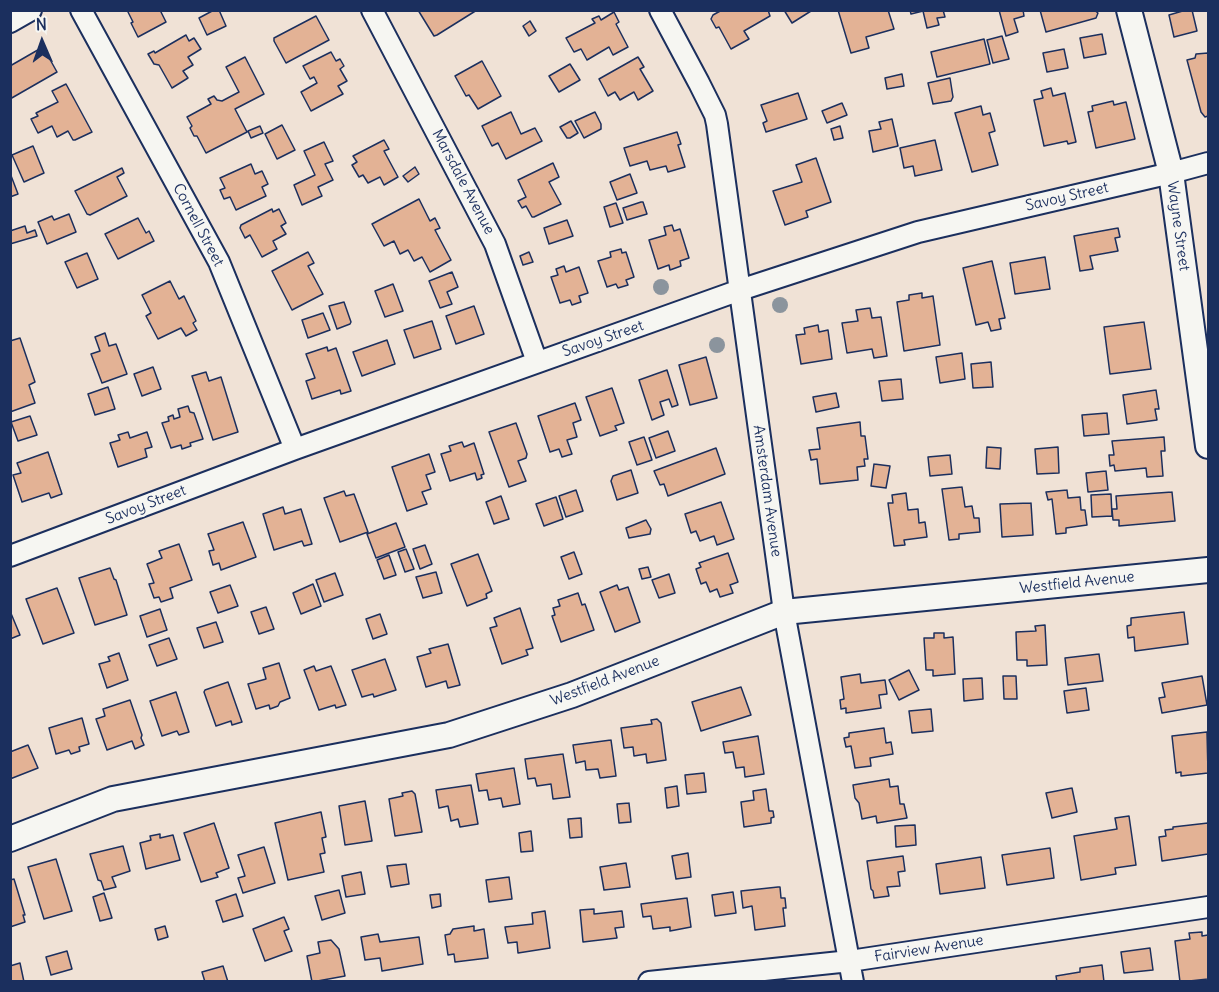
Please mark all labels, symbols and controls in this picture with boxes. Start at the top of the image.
north arrow [12,12,72,72]
text: N [35,14,47,34]
street label: Marsdale Avenue [428,126,498,238]
street label: Savoy Street [1024,179,1110,215]
street label: Cornell Street [169,180,227,270]
street label: Wayne Street [1163,180,1193,272]
street label: Savoy Street [560,317,646,361]
street label: Amsterdam Avenue [749,424,785,558]
street label: Savoy Street [103,481,189,529]
street label: Westfield Avenue [1019,568,1135,598]
street label: Westfield Avenue [548,652,662,710]
street label: Fairview Avenue [873,931,985,967]

